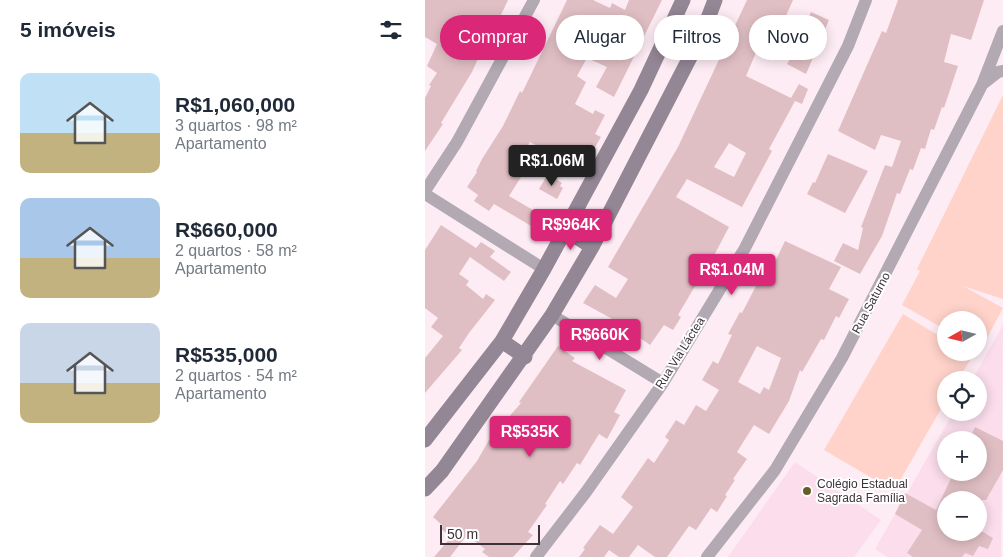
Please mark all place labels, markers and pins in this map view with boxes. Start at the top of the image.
pin: R$1.06M [506,144,598,187]
pin: R$964K [530,208,612,251]
pin: R$1.04M [686,254,778,296]
pin: R$660K [559,318,641,361]
pin: R$535K [489,416,571,458]
place label: Colégio Estadual Sagrada Família [817,477,908,505]
marker: Colégio Estadual Sagrada Família [801,485,813,497]

